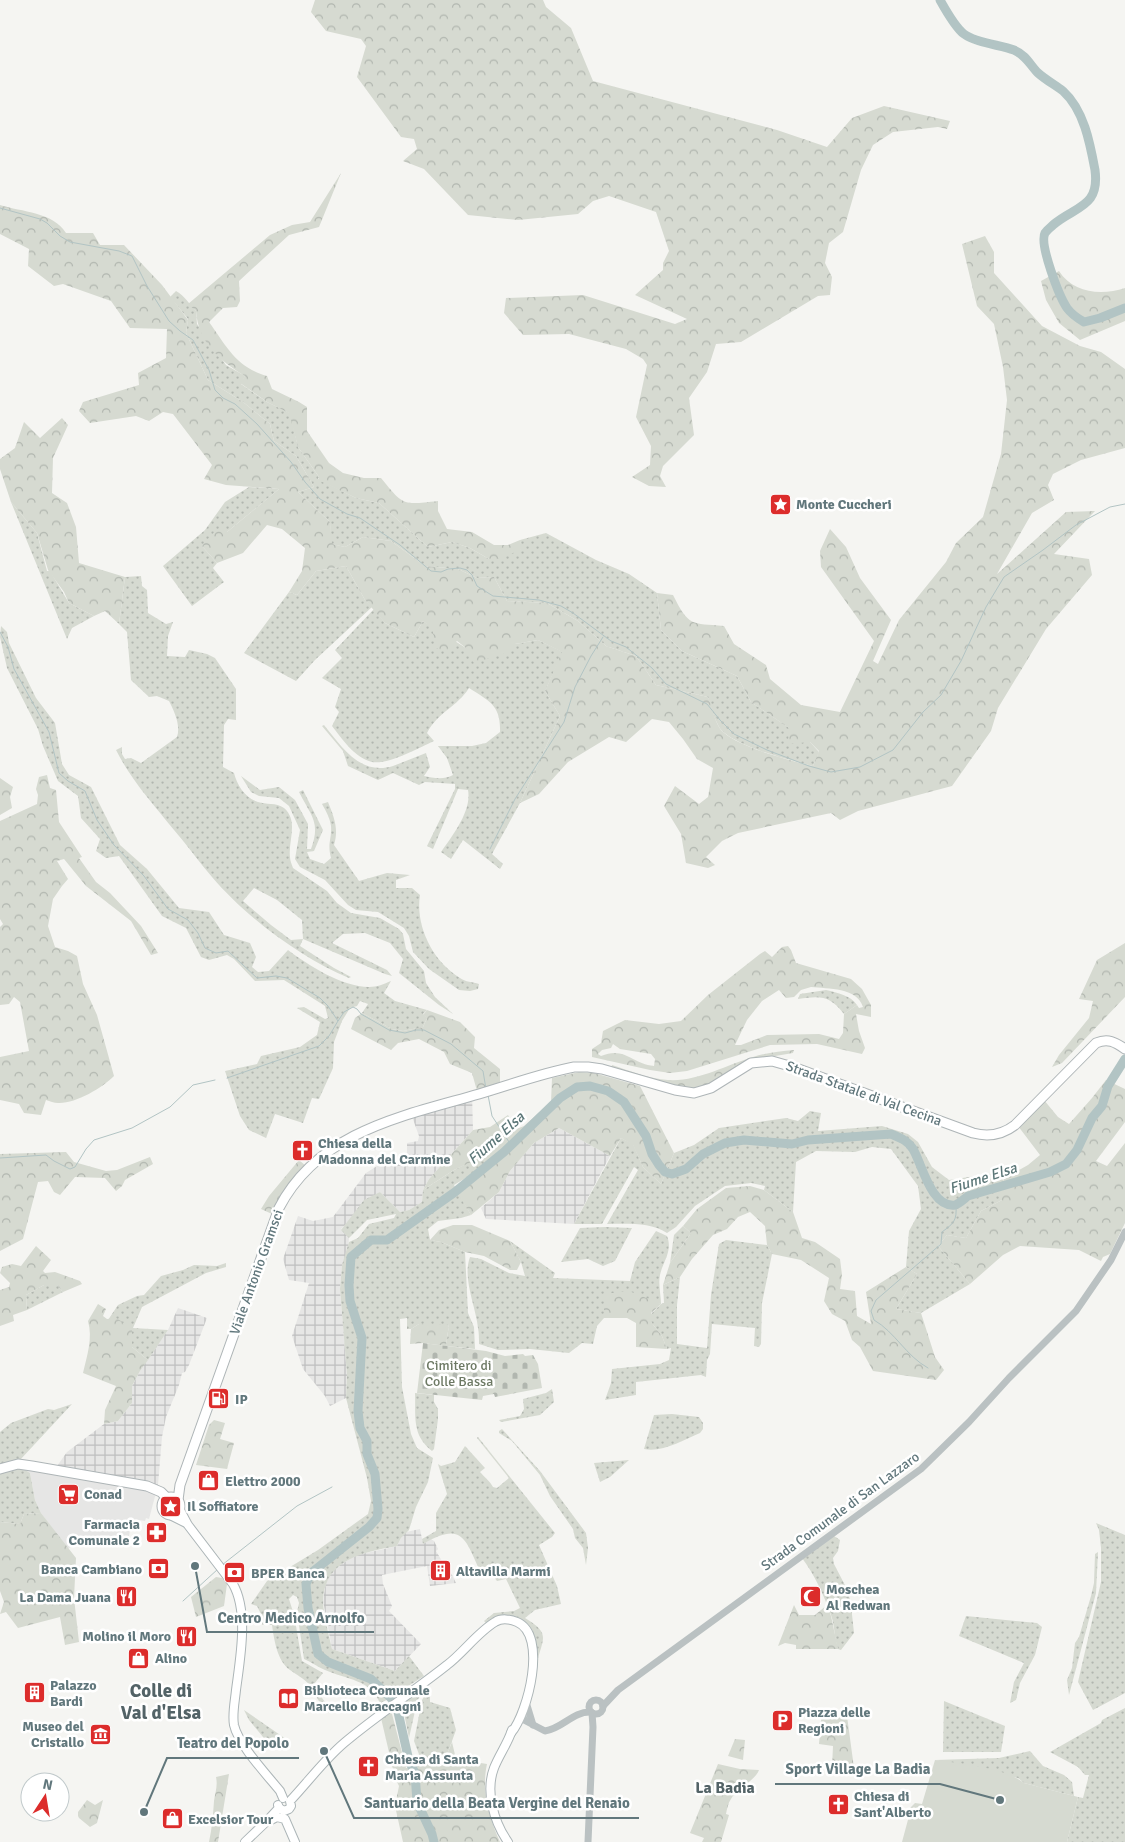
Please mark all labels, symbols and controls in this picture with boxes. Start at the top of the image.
place icon: Monte Cuccheri [768,492,792,516]
place label: Monte Cuccheri [796,496,892,513]
street label: Strada Statale di Val Cecina [784,1057,944,1130]
water label: Fiume Elsa [464,1108,528,1168]
place label: Chiesa della Madonna del Carmine [318,1135,451,1168]
church icon: Chiesa della Madonna del Carmine [290,1139,314,1163]
water label: Fiume Elsa [947,1159,1019,1197]
street label: Viale Antonio Gramsci [226,1207,287,1337]
park label: Cimitero di Colle Bassa [425,1357,493,1390]
fuel station icon: IP [207,1387,231,1411]
place label: IP [235,1391,248,1408]
street label: Strada Comunale di San Lazzaro [758,1448,923,1575]
shop icon: Elettro 2000 [197,1469,221,1493]
place label: Elettro 2000 [225,1473,301,1490]
supermarket icon: Conad [56,1482,80,1506]
place label: Conad [84,1486,123,1503]
place icon: Il Soffiatore [159,1494,183,1518]
place label: Il Soffiatore [187,1498,259,1515]
place label: Farmacia Comunale 2 [69,1516,140,1549]
pharmacy icon: Farmacia Comunale 2 [144,1520,168,1544]
bank icon: Banca Cambiano [146,1557,170,1581]
building icon: Altavilla Marmi [428,1559,452,1583]
place label: Banca Cambiano [41,1561,142,1578]
bank icon: BPER Banca [223,1561,247,1585]
place label: Altavilla Marmi [456,1563,551,1580]
place label: BPER Banca [251,1565,325,1582]
place label: Moschea Al Redwan [826,1581,891,1614]
restaurant icon: La Dama Juana [115,1585,139,1609]
mosque icon: Moschea Al Redwan [798,1585,822,1609]
place label: La Dama Juana [19,1589,111,1606]
callout: Centro Medico Arnolfo [207,1602,374,1632]
text: Centro Medico Arnolfo [217,1609,365,1627]
restaurant icon: Molino il Moro [175,1624,199,1648]
place label: Molino il Moro [82,1628,171,1645]
shop icon: Alino [127,1646,151,1670]
place label: Alino [155,1650,187,1667]
place label: Palazzo Bardi [50,1677,97,1710]
district label: Colle di Val d'Elsa [121,1679,201,1725]
building icon: Palazzo Bardi [22,1681,46,1705]
place label: Biblioteca Comunale Marcello Braccagni [304,1682,430,1715]
library icon: Biblioteca Comunale Marcello Braccagni [276,1686,300,1710]
place label: Piazza delle Regioni [798,1704,870,1737]
parking icon: Piazza delle Regioni [770,1708,794,1732]
place label: Museo del Cristallo [22,1718,85,1751]
museum icon: Museo del Cristallo [88,1722,112,1746]
callout: Teatro del Popolo [167,1728,299,1758]
text: Teatro del Popolo [177,1734,289,1752]
place label: Chiesa di Santa Maria Assunta [385,1751,479,1784]
callout: Sport Village La Badia [775,1754,940,1784]
church icon: Chiesa di Santa Maria Assunta [357,1755,381,1779]
text: Sport Village La Badia [786,1760,931,1778]
north arrow [20,1772,70,1822]
text: N [41,1775,54,1794]
district label: La Badia [695,1778,755,1798]
callout: Santuario della Beata Vergine del Renaio [354,1788,639,1818]
place label: Chiesa di Sant'Alberto [854,1788,931,1821]
church icon: Chiesa di Sant'Alberto [826,1792,850,1816]
text: Santuario della Beata Vergine del Renaio [364,1794,630,1812]
shop icon: Excelsior Tour [160,1807,184,1831]
place label: Excelsior Tour [188,1811,274,1828]

